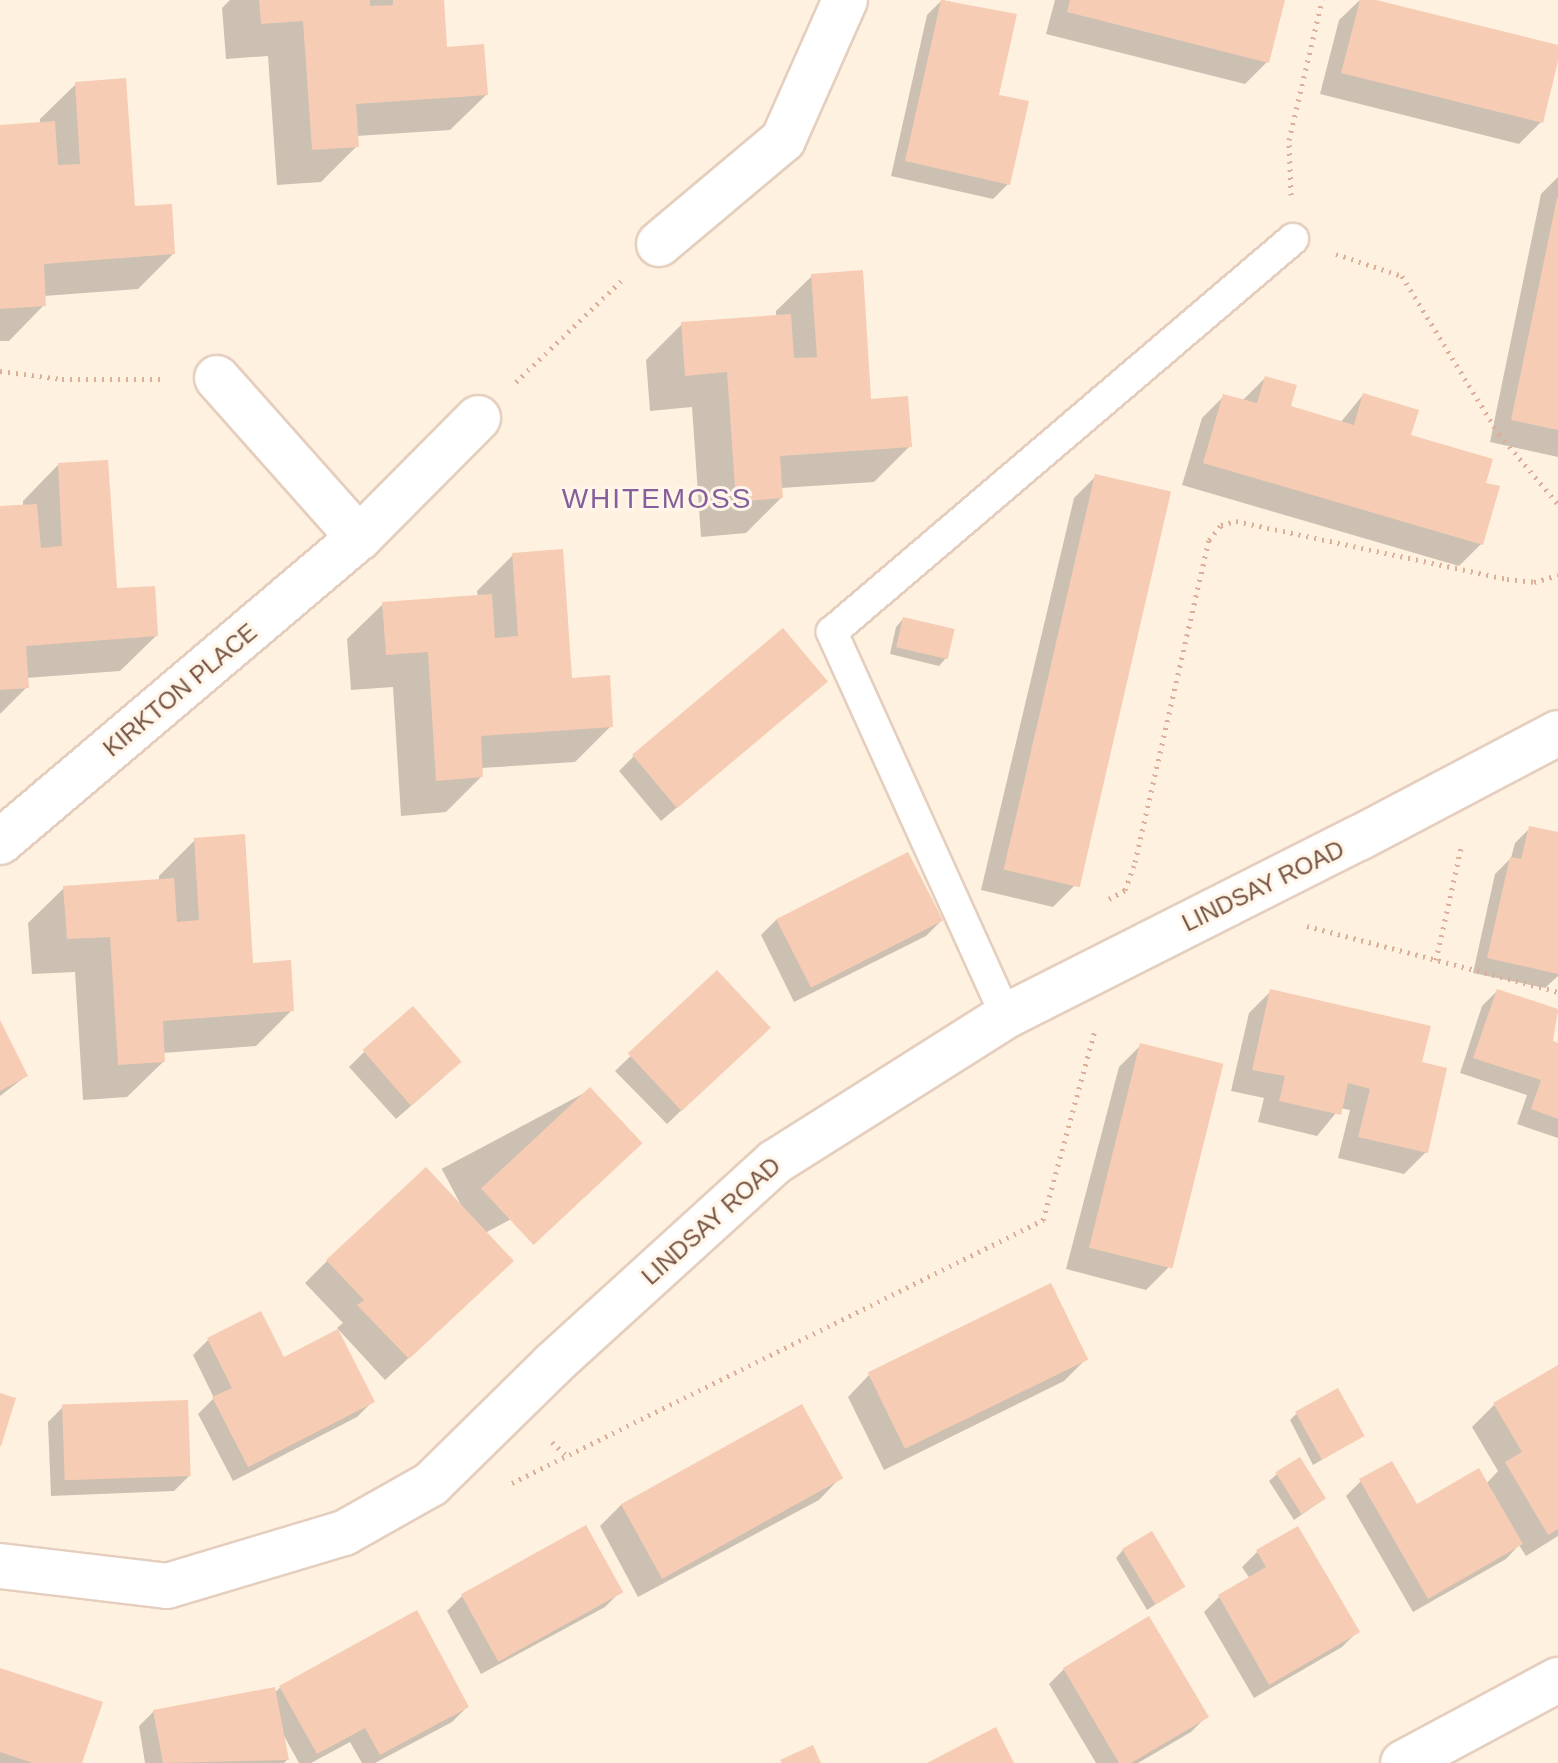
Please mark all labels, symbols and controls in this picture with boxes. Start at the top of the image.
district label: WHITEMOSS [562,482,752,516]
street label: KIRKTON PLACE [97,617,263,763]
street label: LINDSAY ROAD [1177,834,1349,938]
street label: LINDSAY ROAD [636,1151,786,1291]

